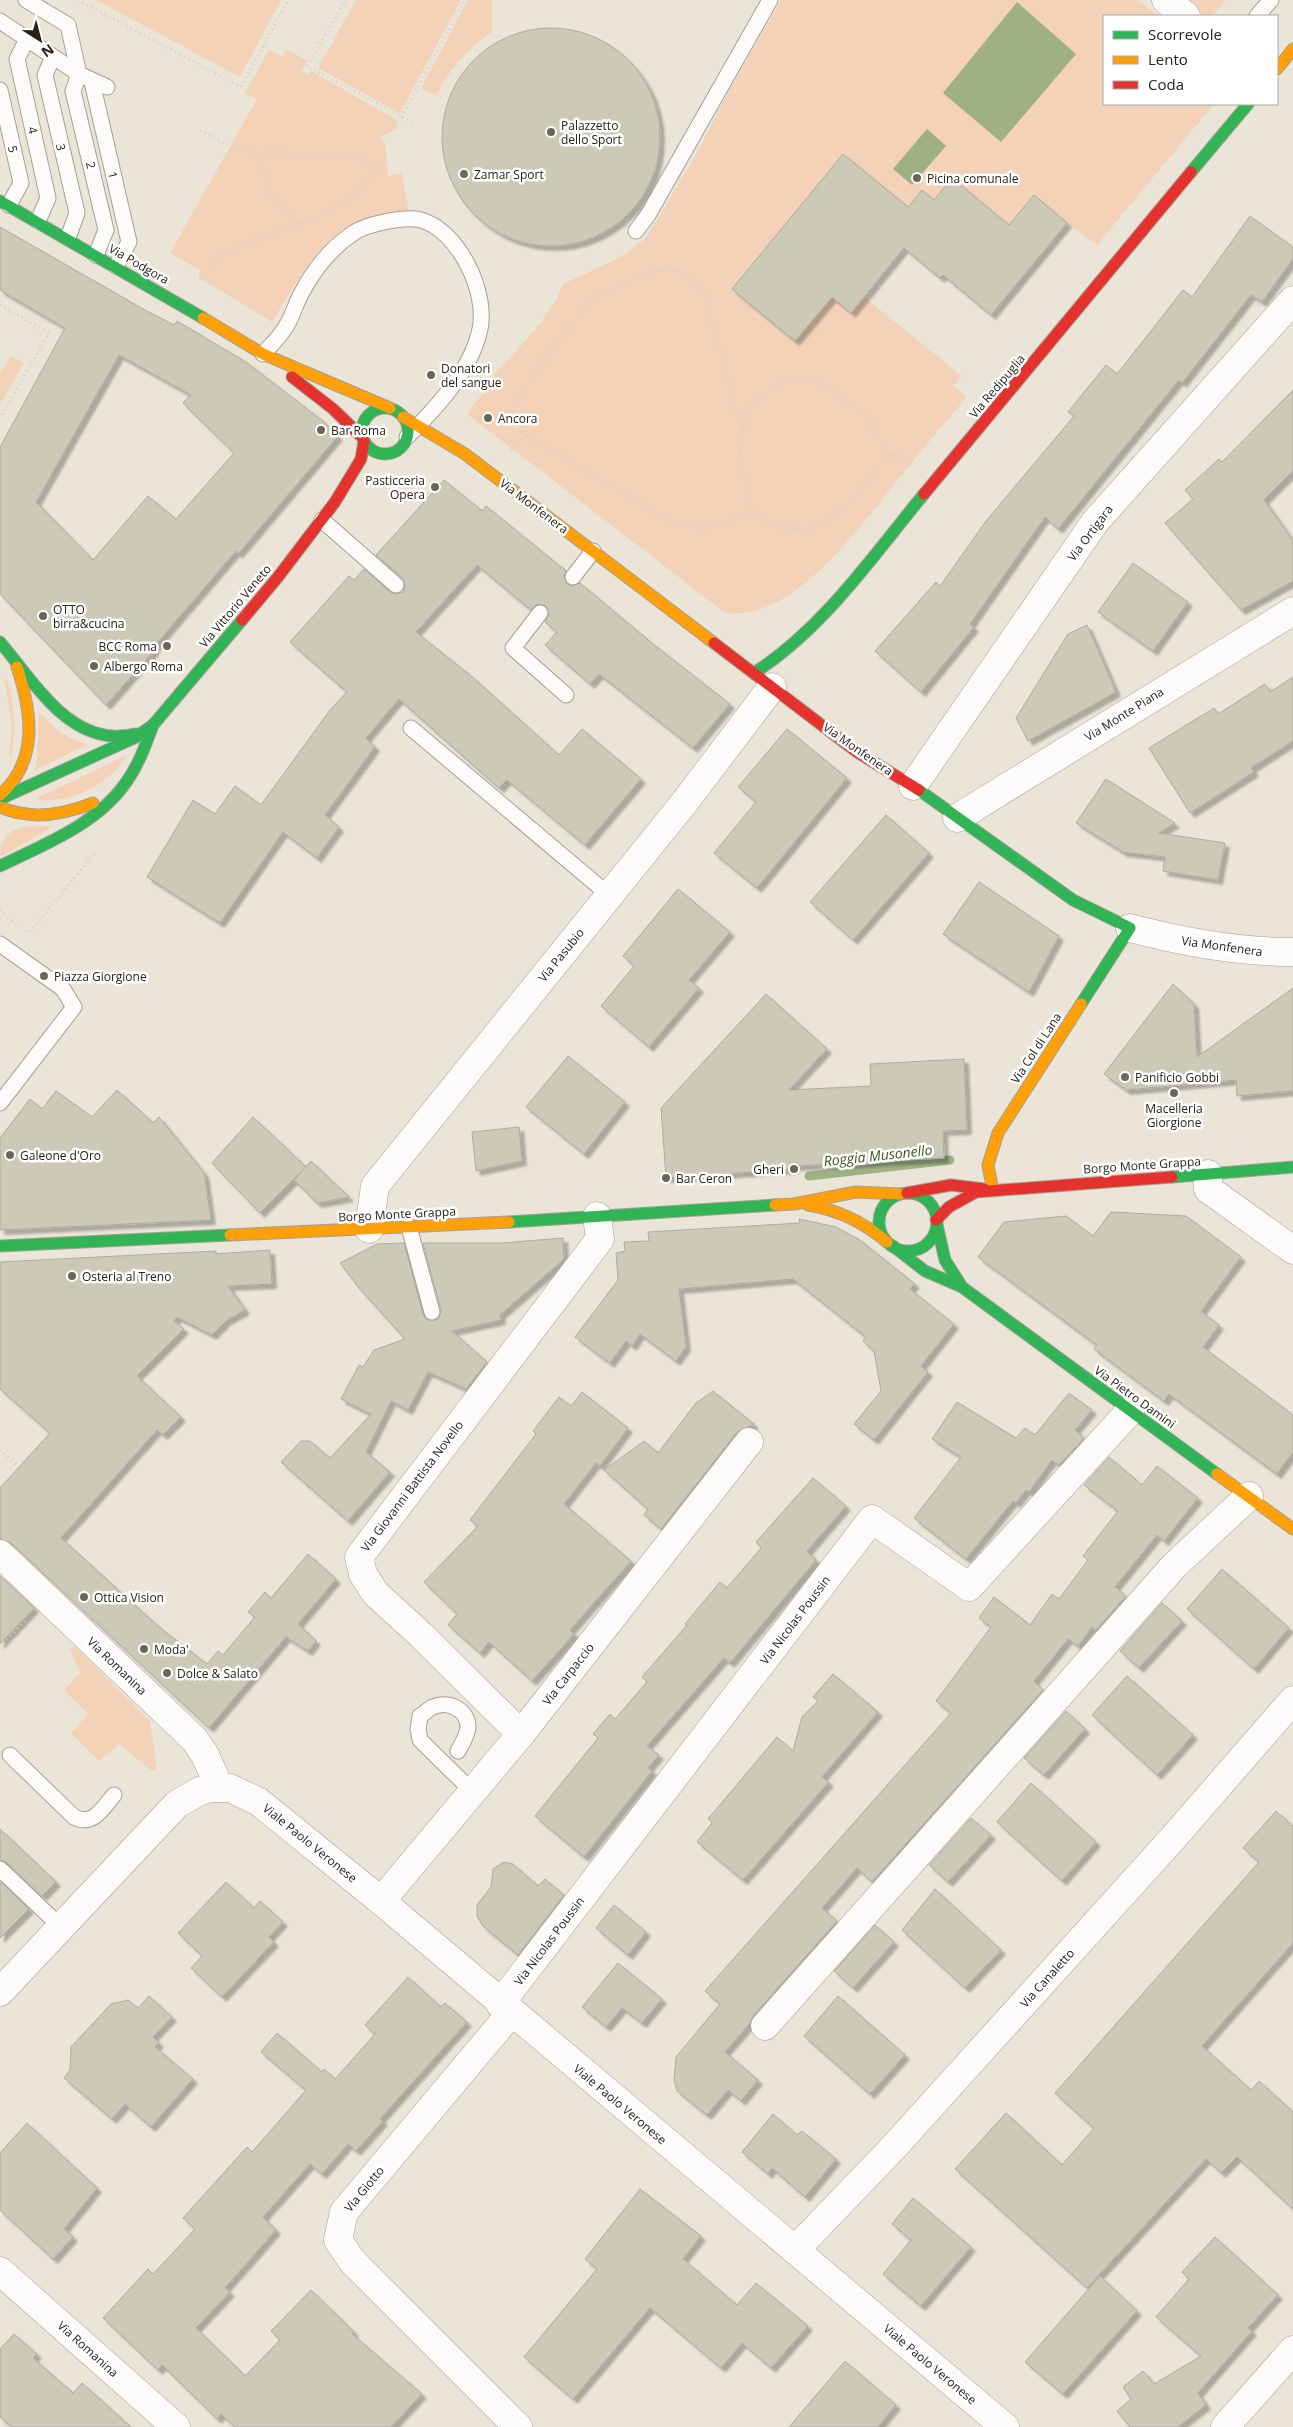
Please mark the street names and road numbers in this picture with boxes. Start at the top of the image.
street label: 4 [24,125,42,135]
street label: 3 [52,142,70,152]
street label: 5 [4,144,22,154]
street label: 2 [82,160,100,170]
street label: 1 [104,170,122,180]
street label: Via Podgora [106,240,172,288]
street label: Via Redipuglia [965,350,1029,422]
street label: Via Monfenera [496,475,572,537]
street label: Via Ortigara [1063,501,1117,565]
street label: Via Vittorio Veneto [195,561,275,651]
street label: Via Monte Piana [1081,683,1167,745]
street label: Via Monfenera [820,719,896,779]
street label: Via Pasubio [534,925,588,985]
street label: Via Monfenera [1180,932,1264,960]
street label: Via Col di Lana [1007,1009,1065,1087]
street label: Borgo Monte Grappa [1083,1152,1201,1178]
street label: Borgo Monte Grappa [338,1202,456,1226]
street label: Via Pietro Damini [1091,1362,1179,1432]
street label: Via Giovanni Battista Novello [357,1417,467,1555]
street label: Via Nicolas Poussin [756,1572,834,1668]
street label: Via Romanina [83,1633,151,1699]
street label: Via Carpaccio [538,1639,598,1709]
street label: Viale Paolo Veronese [259,1800,361,1887]
street label: Via Nicolas Poussin [510,1893,588,1989]
street label: Via Canaletto [1016,1945,1078,2011]
street label: Viale Paolo Veronese [570,2060,670,2148]
street label: Via Giotto [340,2162,388,2216]
street label: Via Romanina [54,2317,122,2381]
street label: Viale Paolo Veronese [880,2320,980,2408]

